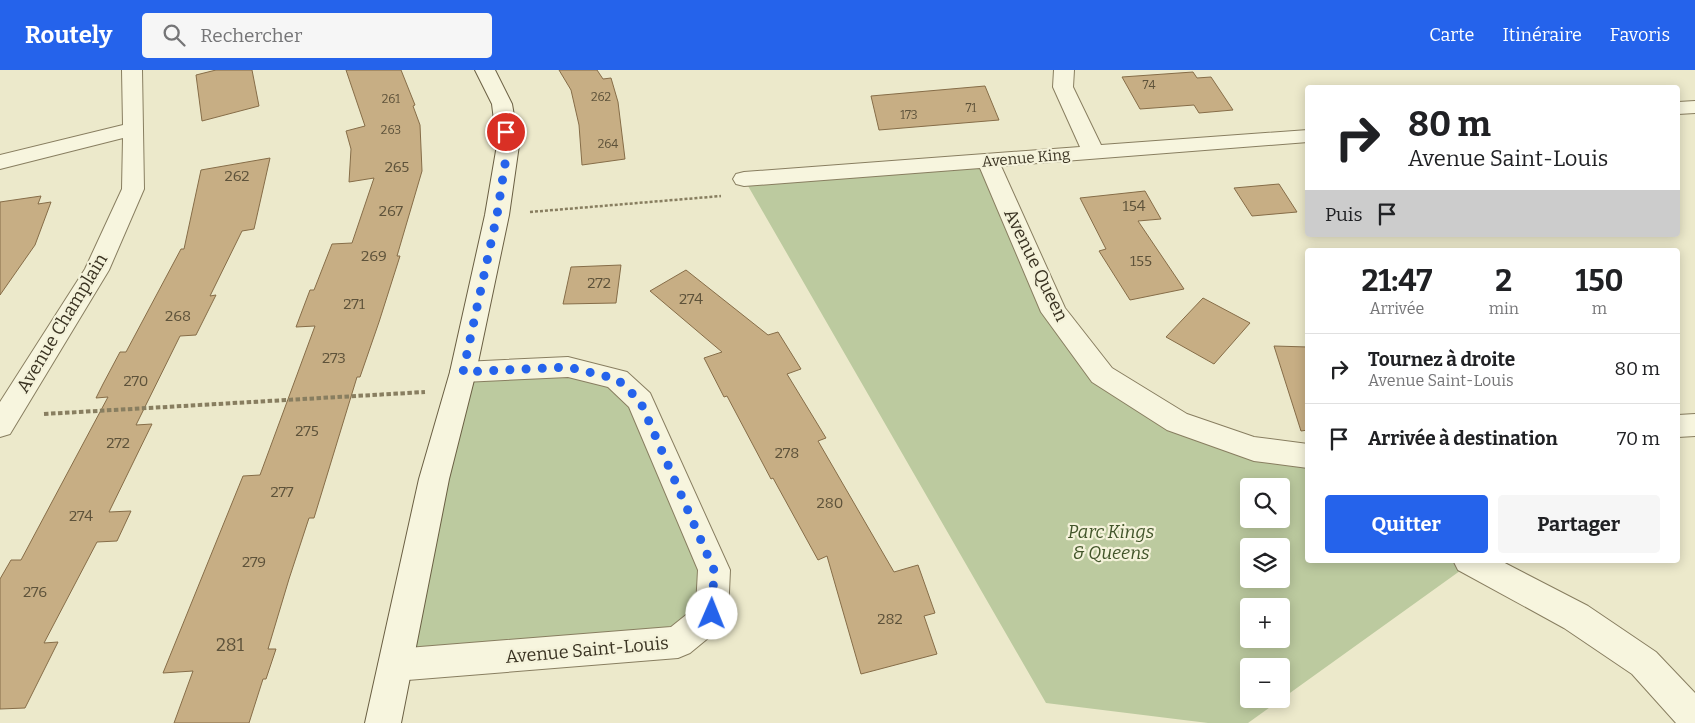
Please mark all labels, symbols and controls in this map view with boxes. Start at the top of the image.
search box [142,13,492,58]
text: Routely [25,21,112,49]
icon: search [160,21,188,49]
text: Rechercher [200,24,302,47]
text: Carte [1429,24,1474,46]
text: Itinéraire [1502,24,1582,46]
text: Favoris [1610,24,1670,46]
house number: 74 [1143,78,1155,92]
house number: 262 [591,90,611,104]
house number: 261 [382,92,400,106]
house number: 71 [966,101,977,115]
text: 80 m [1408,103,1491,145]
icon: right [1325,105,1390,170]
house number: 173 [900,108,918,122]
pin [485,111,527,153]
icon: arrive [492,118,520,146]
house number: 263 [381,123,401,137]
house number: 264 [598,137,618,151]
street label: Avenue King [981,145,1071,171]
text: Avenue Saint-Louis [1408,145,1608,172]
house number: 265 [385,158,409,176]
house number: 262 [225,167,249,185]
house number: 154 [1123,197,1146,215]
icon: arrive [1373,200,1401,228]
house number: 267 [379,202,404,220]
text: Puis [1325,203,1363,226]
street label: Avenue Queen [999,205,1073,325]
house number: 269 [361,247,387,265]
street label: Avenue Champlain [12,249,113,397]
house number: 155 [1130,252,1152,270]
text: 21:47 [1361,263,1432,299]
text: 2 [1495,263,1512,299]
text: 150 [1575,263,1624,299]
house number: 272 [587,274,611,292]
house number: 274 [679,290,703,308]
house number: 271 [343,295,365,313]
text: Arrivée [1369,299,1424,318]
text: min [1489,299,1519,318]
text: m [1592,299,1607,318]
house number: 268 [165,307,191,325]
text: Tournez à droite [1368,348,1515,371]
house number: 273 [322,349,346,367]
icon: right [1325,355,1353,383]
text: 80 m [1614,357,1660,380]
text: Avenue Saint-Louis [1368,371,1514,390]
house number: 270 [124,372,148,390]
house number: 275 [295,422,319,440]
icon: arrive [1325,425,1353,453]
text: Arrivée à destination [1368,427,1558,450]
text: 70 m [1617,427,1660,450]
house number: 272 [106,434,130,452]
house number: 278 [775,444,799,462]
map controls [1240,478,1290,708]
button: search [1240,478,1290,528]
house number: 277 [270,483,294,501]
house number: 280 [817,494,843,512]
button: Quitter [1325,495,1488,553]
button: Partager [1498,495,1660,553]
house number: 274 [69,507,93,525]
park label: Parc Kings & Queens [1068,521,1155,564]
button: layers [1240,538,1290,588]
house number: 279 [242,553,266,571]
house number: 276 [23,583,47,601]
position arrow [685,587,737,639]
button: + [1240,598,1290,648]
house number: 282 [877,610,903,628]
street label: Avenue Saint-Louis [504,632,670,668]
house number: 281 [216,634,245,656]
button: − [1240,658,1290,708]

